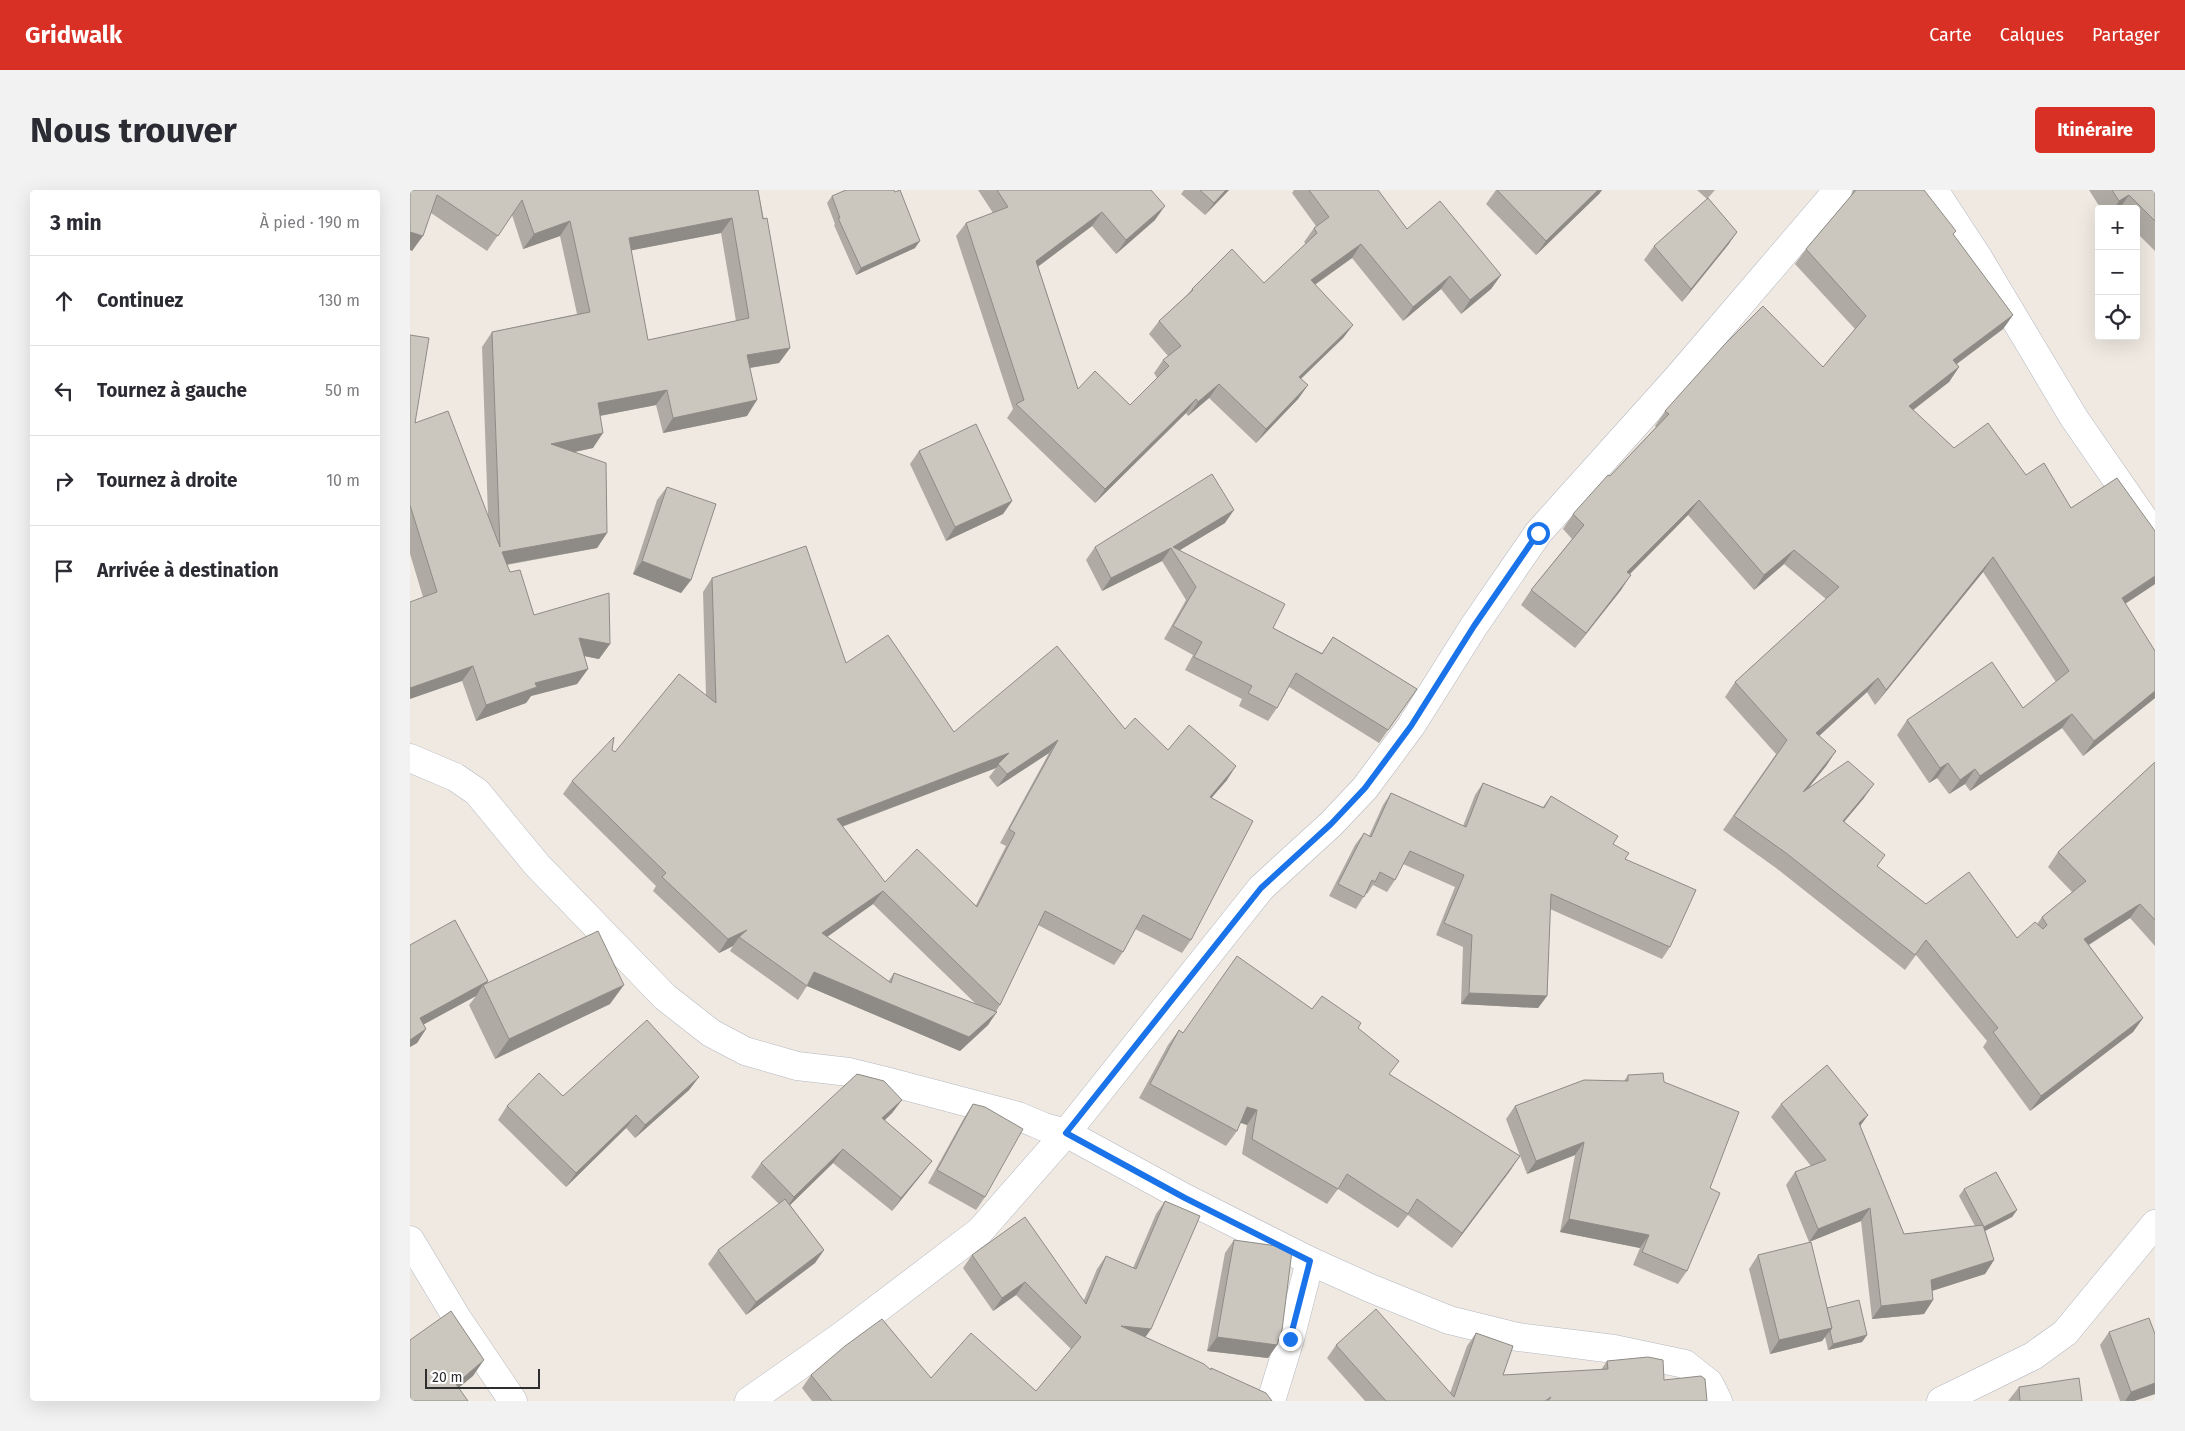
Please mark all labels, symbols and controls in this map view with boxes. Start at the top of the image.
text: Gridwalk [25,21,122,49]
text: Carte [1929,24,1972,46]
text: Calques [2000,24,2064,46]
text: Partager [2092,24,2160,46]
button: Itinéraire [2035,107,2155,153]
text: Nous trouver [30,109,237,151]
map controls [2095,205,2140,340]
button: + [2095,205,2140,250]
text: 3 min [50,210,102,236]
text: À pied · 190 m [260,213,360,232]
button: − [2095,250,2140,295]
icon: ahead [50,287,78,315]
text: Continuez [97,289,183,312]
text: 130 m [318,291,360,310]
button: locate [2095,295,2140,340]
icon: left [50,377,78,405]
text: Tournez à gauche [97,379,247,402]
text: 50 m [325,381,360,400]
icon: right [50,467,78,495]
text: Tournez à droite [97,469,238,492]
text: 10 m [326,471,360,490]
route start [1527,522,1550,545]
icon: arrive [50,557,78,585]
text: Arrivée à destination [97,559,279,582]
route end [1279,1328,1302,1351]
scale bar [425,1366,540,1389]
text: 20 m [432,1369,462,1386]

